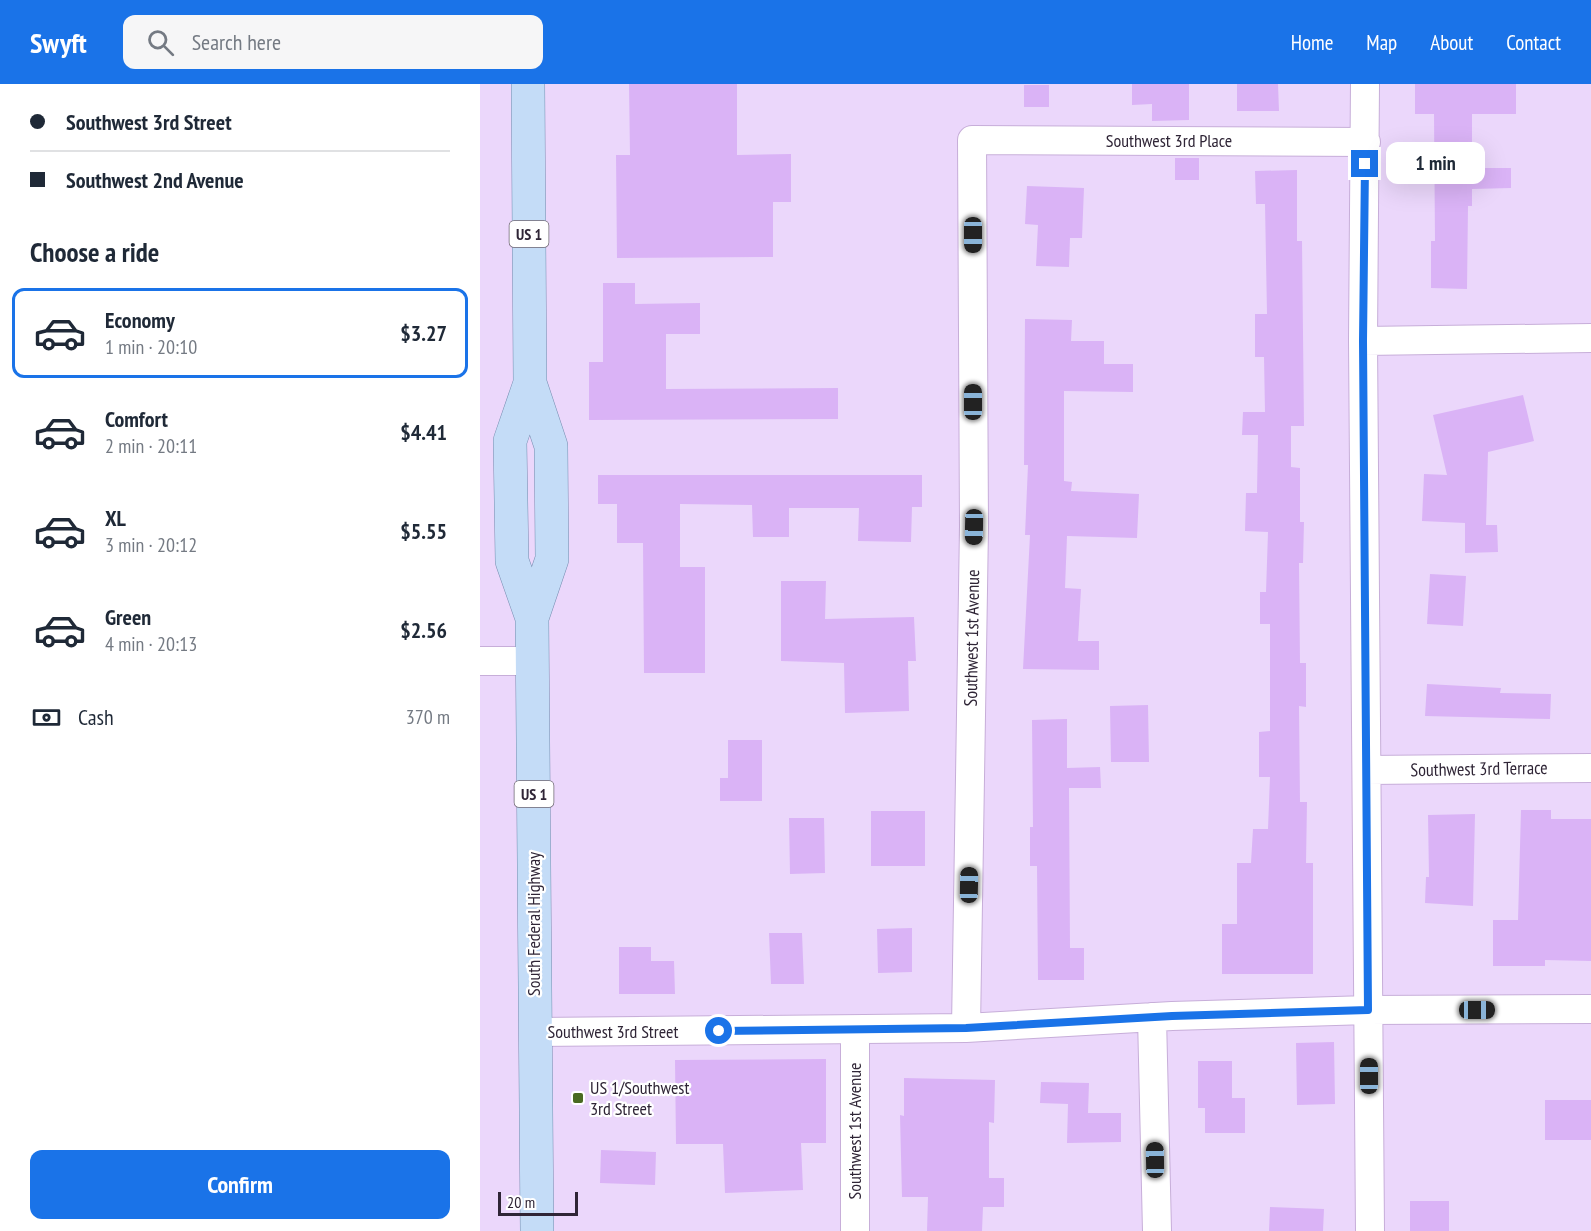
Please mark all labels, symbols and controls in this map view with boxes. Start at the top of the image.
search box [123,15,543,69]
text: Swyft [30,24,87,61]
icon: search [144,26,177,59]
text: Search here [192,28,281,56]
text: Home [1291,29,1333,56]
text: Map [1366,29,1397,56]
text: About [1430,29,1473,56]
text: Contact [1506,29,1561,56]
text: Southwest 3rd Street [66,108,232,136]
street label: Southwest 3rd Place [1106,129,1232,152]
callout: 1 min [1386,143,1485,185]
route end [1351,150,1378,177]
text: 1 min [1415,150,1456,176]
text: Southwest 2nd Avenue [66,166,244,194]
car [964,217,982,253]
road number: US 1 [509,221,548,247]
text: Choose a ride [30,235,159,269]
icon: car [33,306,87,360]
text: Economy [105,306,175,334]
text: $3.27 [400,319,447,347]
text: 1 min · 20:10 [105,334,197,360]
car [964,384,982,420]
icon: car [33,405,87,459]
text: Comfort [105,405,168,433]
text: $4.41 [400,418,447,446]
text: 2 min · 20:11 [105,433,197,459]
icon: car [33,504,87,558]
text: XL [105,504,126,532]
car [965,509,983,545]
text: $5.55 [400,517,447,545]
text: 3 min · 20:12 [105,532,197,558]
street label: Southwest 1st Avenue [959,569,984,707]
icon: car [33,603,87,657]
text: Green [105,603,151,631]
text: $2.56 [400,616,447,644]
text: 4 min · 20:13 [105,631,197,657]
icon: cash [30,701,63,734]
text: Cash [78,703,114,731]
text: 370 m [406,704,450,730]
street label: Southwest 3rd Terrace [1410,756,1548,781]
road number: US 1 [514,781,554,807]
street label: South Federal Highway [522,852,545,996]
car [960,867,978,903]
car [1459,1001,1495,1019]
route start [705,1017,732,1044]
street label: Southwest 3rd Street [548,1020,678,1043]
car [1360,1058,1378,1094]
street label: Southwest 1st Avenue [843,1063,866,1199]
place label: US 1/Southwest 3rd Street [590,1076,689,1120]
marker: US 1/Southwest 3rd Street [571,1091,585,1105]
car [1146,1142,1164,1178]
button: Confirm [30,1150,450,1219]
scale bar [498,1189,578,1216]
text: 20 m [507,1192,535,1212]

